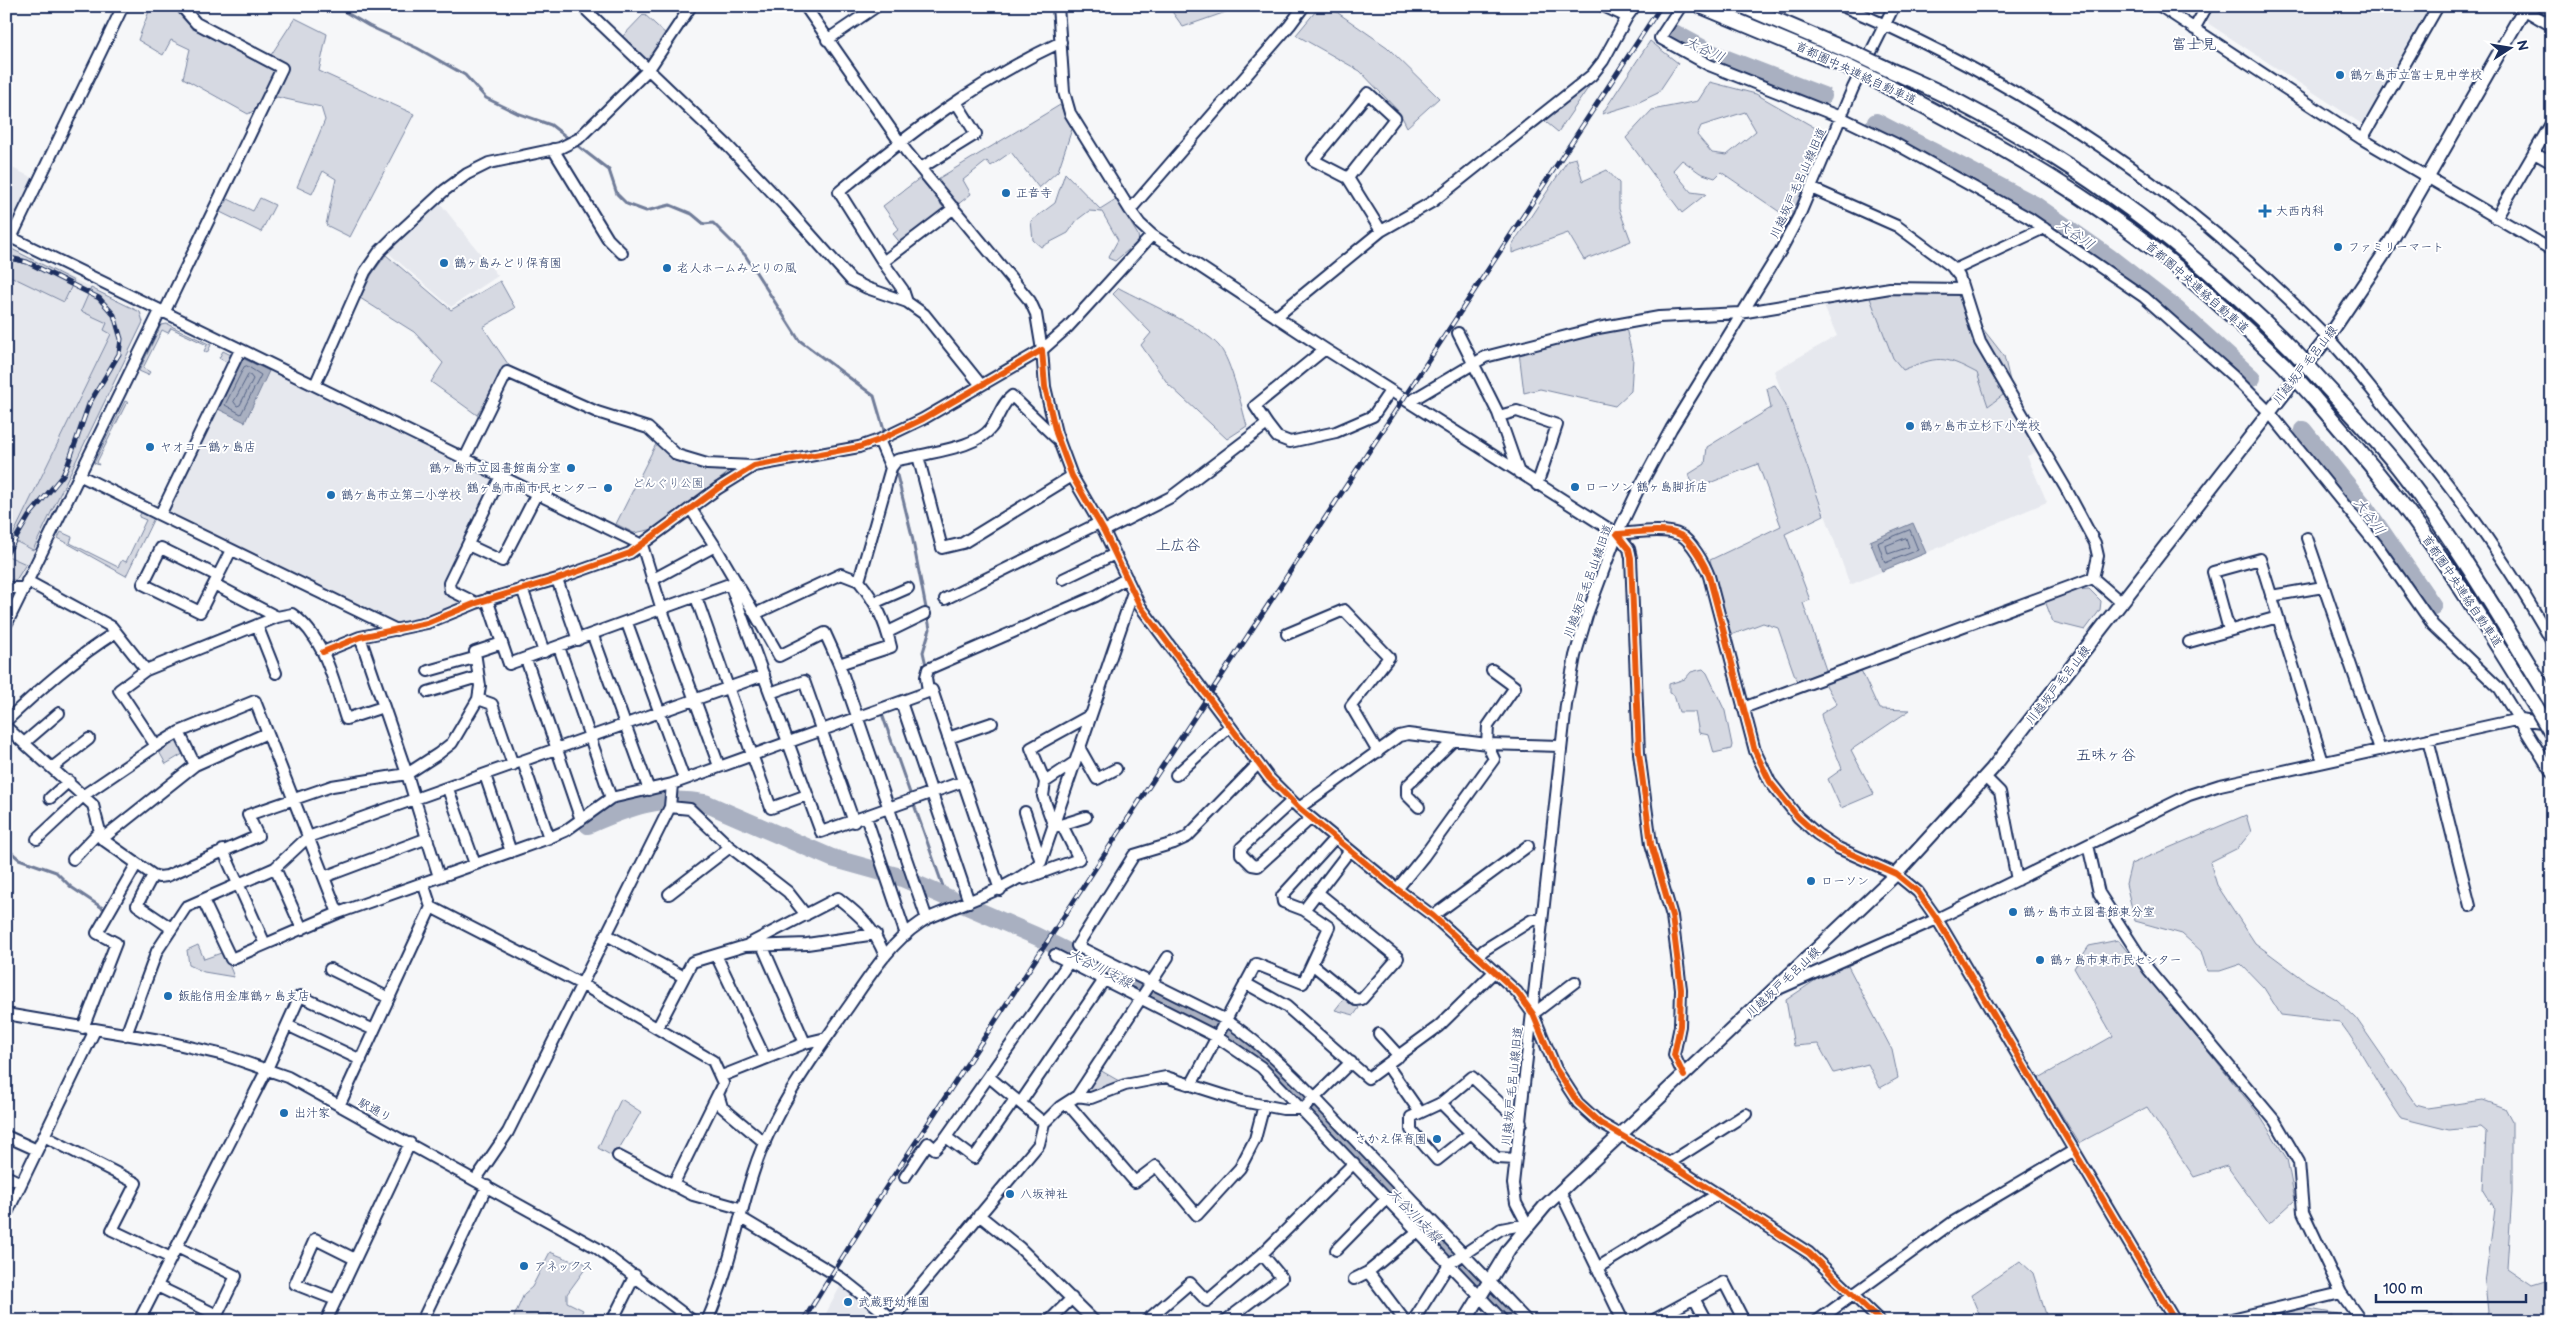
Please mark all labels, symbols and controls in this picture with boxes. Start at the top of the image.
north arrow [2486,22,2536,72]
water label: 大谷川 [1682,33,1727,66]
district label: 富士見 [2171,35,2217,54]
text: N [2513,38,2532,52]
street label: 首都圏中央連絡自動車道 [1793,39,1919,108]
place label: 鶴ケ島市立富士見中学校 [2350,68,2482,83]
marker: 鶴ケ島市立富士見中学校 [2334,69,2346,81]
street label: 川越坂戸毛呂山線旧道 [1767,125,1830,241]
place label: 正音寺 [1016,186,1052,201]
marker: 正音寺 [1000,187,1012,199]
marker: 大西内科 [2258,204,2272,218]
place label: 大西内科 [2276,204,2324,219]
water label: 大谷川 [2054,215,2098,253]
street label: 首都圏中央連絡自動車道 [2142,238,2251,336]
place label: ファミリーマート [2348,240,2444,255]
marker: ファミリーマート [2332,241,2344,253]
place label: 鶴ヶ島みどり保育園 [454,256,562,271]
marker: 鶴ヶ島みどり保育園 [438,257,450,269]
place label: 老人ホームみどりの風 [677,261,797,276]
marker: 老人ホームみどりの風 [661,262,673,274]
street label: 川越坂戸毛呂山線 [2270,323,2341,408]
place label: 鶴ヶ島市立杉下小学校 [1920,419,2040,434]
marker: 鶴ヶ島市立杉下小学校 [1904,420,1916,432]
place label: ヤオコー鶴ヶ島店 [160,440,256,455]
marker: ヤオコー鶴ヶ島店 [144,441,156,453]
place label: 鶴ヶ島市立図書館南分室 [429,461,561,476]
marker: 鶴ヶ島市立図書館南分室 [565,462,577,474]
park label: どんぐり公園 [632,476,704,491]
place label: ローソン 鶴ヶ島脚折店 [1585,480,1708,495]
place label: 鶴ヶ島市南市民センター [466,481,598,496]
marker: ローソン 鶴ヶ島脚折店 [1569,481,1581,493]
marker: 鶴ヶ島市南市民センター [602,482,614,494]
place label: 鶴ケ島市立第二小学校 [341,488,461,503]
marker: 鶴ケ島市立第二小学校 [325,489,337,501]
water label: 大谷川 [2350,494,2389,538]
street label: 川越坂戸毛呂山線旧道 [1561,522,1616,640]
street label: 首都圏中央連絡自動車道 [2418,532,2505,650]
district label: 上広谷 [1155,536,1201,555]
street label: 川越坂戸毛呂山線 [2023,643,2094,728]
district label: 五味ヶ谷 [2076,746,2136,765]
place label: ローソン [1821,874,1869,889]
marker: ローソン [1805,875,1817,887]
place label: 鶴ヶ島市立図書館東分室 [2023,905,2155,920]
marker: 鶴ヶ島市立図書館東分室 [2007,906,2019,918]
street label: 川越坂戸毛呂山線 [1743,944,1824,1021]
water label: 大谷川支線 [1065,945,1136,992]
place label: 鶴ヶ島市東市民センター [2050,953,2182,968]
marker: 鶴ヶ島市東市民センター [2034,954,2046,966]
place label: 飯能信用金庫鶴ヶ島支店 [178,989,310,1004]
marker: 飯能信用金庫鶴ヶ島支店 [162,990,174,1002]
street label: 川越坂戸毛呂山線旧道 [1499,1026,1526,1147]
street label: 駅通り [355,1095,394,1126]
place label: 出汁家 [294,1106,330,1121]
marker: 出汁家 [278,1107,290,1119]
place label: さかえ保育園 [1355,1132,1427,1147]
marker: さかえ保育園 [1431,1133,1443,1145]
water label: 大谷川支線 [1384,1184,1446,1247]
place label: 八坂神社 [1020,1187,1068,1202]
marker: 八坂神社 [1004,1188,1016,1200]
place label: アネックス [534,1259,593,1274]
marker: アネックス [518,1260,530,1272]
scale bar [2376,1272,2526,1304]
text: 100 m [2383,1280,2423,1299]
place label: 武蔵野幼稚園 [858,1295,930,1310]
marker: 武蔵野幼稚園 [842,1296,854,1308]

